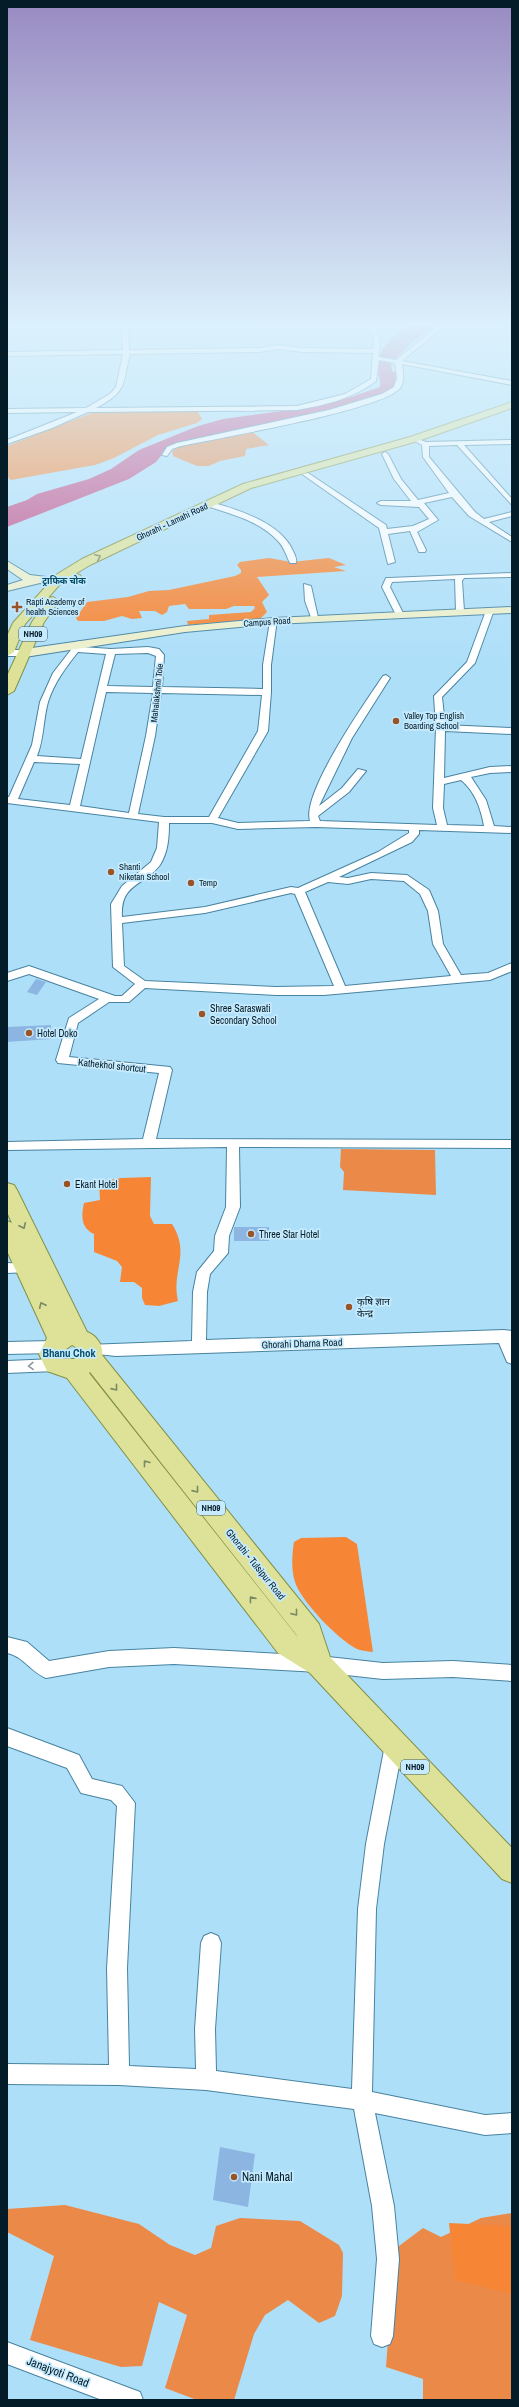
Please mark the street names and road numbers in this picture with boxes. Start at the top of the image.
street label: Ghorahi - Lamahi Road [134,500,210,544]
street label: Campus Road [243,614,291,630]
road number: NH09 [19,627,47,641]
street label: Mahalakshmi Tole [148,663,166,723]
street label: Kathekhol shortcut [77,1055,147,1076]
street label: Ghorahi Dharna Road [261,1336,343,1351]
road number: NH09 [197,1501,225,1515]
street label: Ghorahi - Tulsipur Road [223,1526,288,1602]
road number: NH09 [401,1760,429,1774]
street label: Janajyoti Road [24,2353,92,2391]

